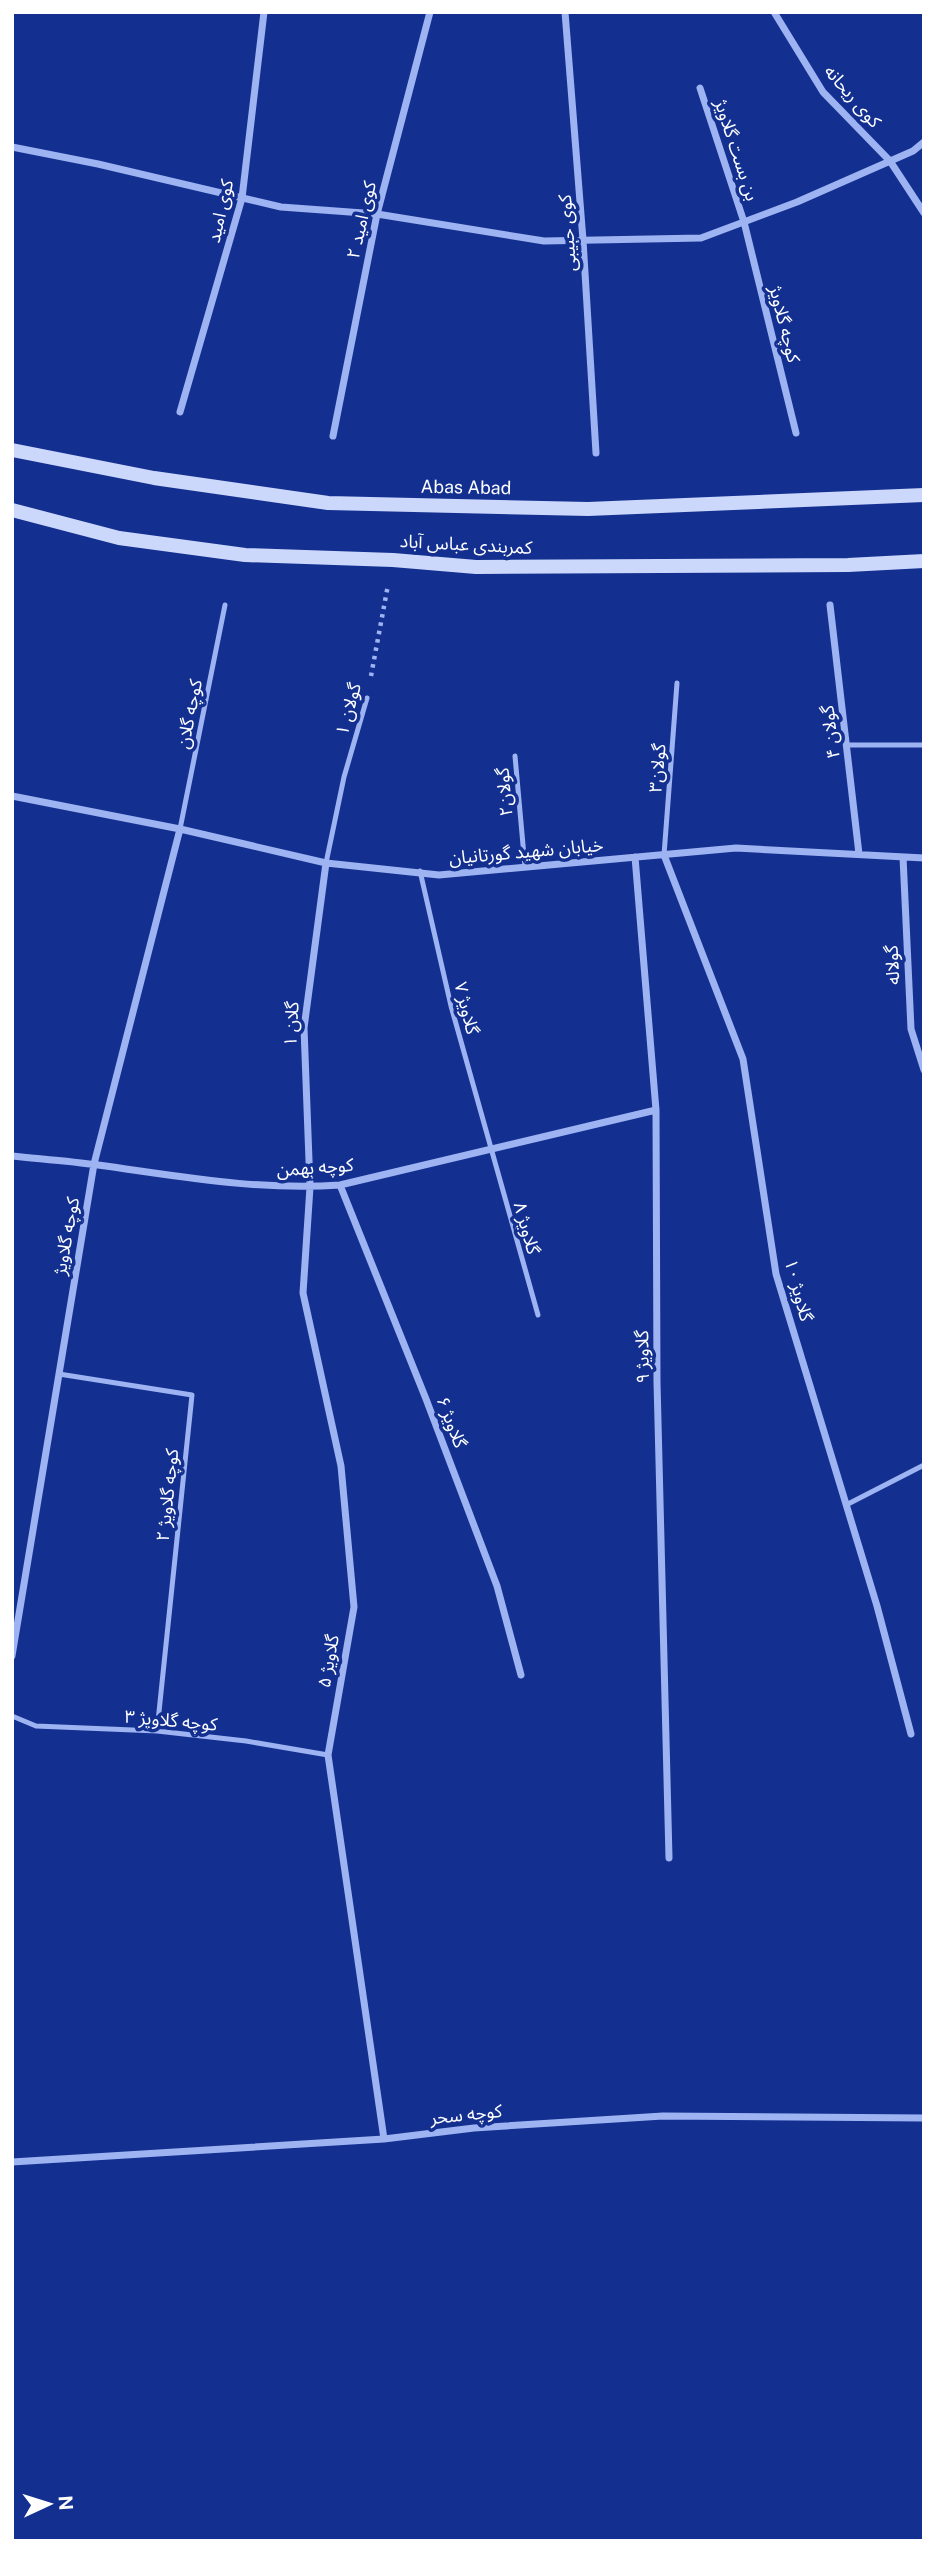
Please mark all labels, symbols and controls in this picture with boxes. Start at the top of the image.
street label: کوی ریحانه [819,61,886,133]
street label: بن بست گلاویژ [709,96,763,204]
street label: کوی امید [203,177,239,245]
street label: کوی امید ۲ [342,179,381,261]
street label: کوی حبیبی [554,193,581,272]
street label: کوچه گلاویژ [764,282,805,365]
street label: Abas Abad [420,476,512,498]
street label: کمربندی عباس آباد [399,530,533,559]
street label: کوچه گلان [172,677,207,751]
street label: گولان ۱ [331,680,366,738]
street label: گولان ۴ [816,704,845,760]
street label: گولان۳ [644,742,671,793]
street label: گولان۲ [491,766,518,817]
street label: خیابان شهید گورتانیان [448,834,604,869]
street label: گولاله [880,944,905,985]
street label: گلاویژ ۷ [449,980,484,1037]
street label: گلان ۱ [279,1000,304,1047]
street label: کوچه بهمن [276,1154,355,1181]
street label: کوچه گلاویژ [49,1195,84,1278]
street label: گلاویژ ۸ [509,1199,545,1257]
street label: گلاویژ ۱۰ [780,1257,818,1324]
street label: گلاویژ ۹ [631,1330,654,1384]
street label: گلاویژ ۶ [432,1393,472,1452]
street label: کوچه گلاویژ ۲ [152,1447,183,1542]
street label: گلاویژ ۵ [313,1632,344,1689]
street label: کوچه گلاویژ ۳ [124,1705,219,1736]
street label: کوچه سحر [428,2100,504,2129]
north arrow [14,2469,84,2539]
text: N [54,2495,77,2511]

